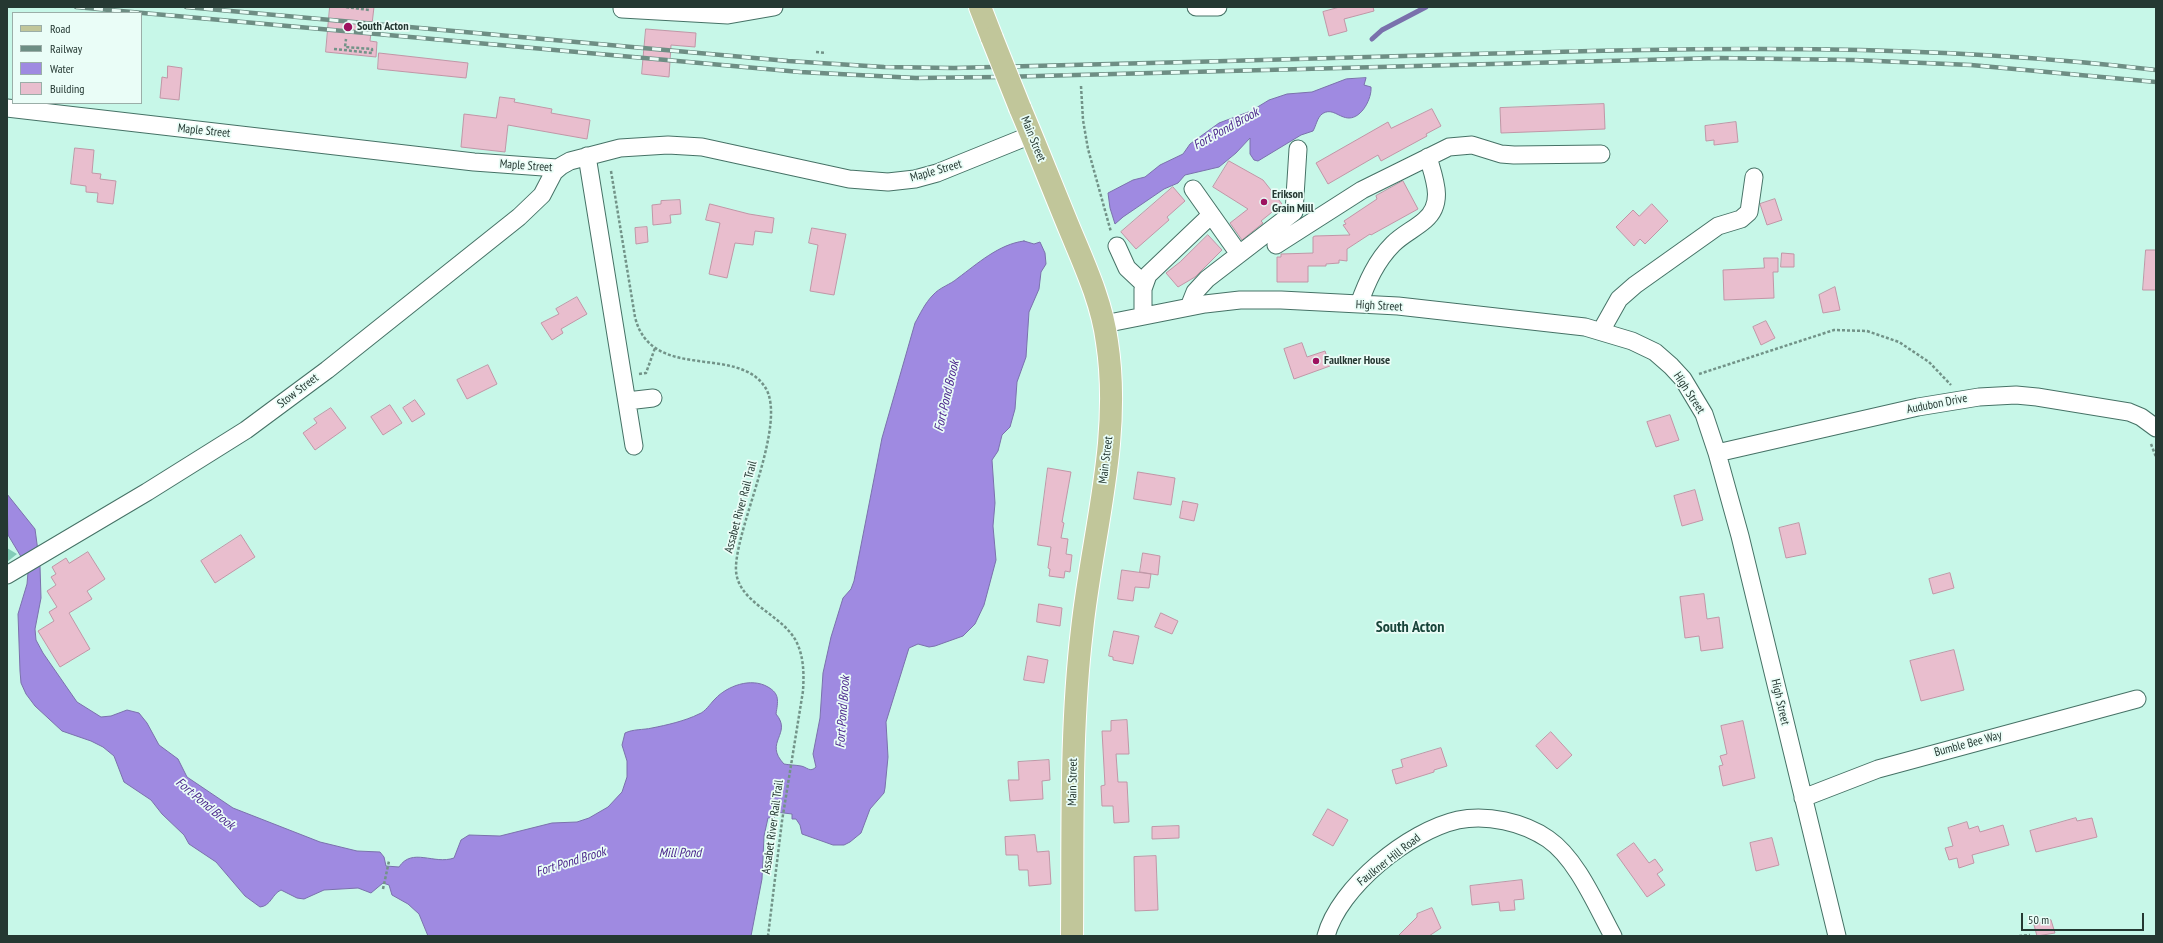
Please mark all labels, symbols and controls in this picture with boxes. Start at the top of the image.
legend [12,12,142,104]
place label: South Acton [357,20,409,34]
text: Road [50,21,70,36]
marker: South Acton [342,21,354,33]
text: Railway [50,41,82,56]
text: Water [50,61,74,76]
text: Building [50,81,85,96]
water label: Fort Pond Brook [1191,105,1261,153]
street label: Main Street [1017,114,1049,164]
street label: Maple Street [177,121,231,141]
street label: Maple Street [499,157,553,175]
street label: Maple Street [909,157,963,185]
place label: Erikson Grain Mill [1272,188,1314,216]
marker: Erikson Grain Mill [1259,197,1269,207]
street label: High Street [1355,298,1403,314]
place label: Faulkner House [1324,354,1390,368]
marker: Faulkner House [1311,356,1321,366]
water label: Fort Pond Brook [931,359,963,433]
street label: High Street [1670,369,1708,417]
street label: Stow Street [275,371,321,411]
street label: Audubon Drive [1906,391,1968,417]
street label: Main Street [1096,435,1116,485]
street label: Assabet River Rail Trail [722,459,760,555]
district label: South Acton [1376,617,1444,637]
water label: Fort Pond Brook [833,675,853,749]
street label: High Street [1768,678,1792,726]
street label: Bumble Bee Way [1933,728,2003,760]
street label: Main Street [1065,758,1081,806]
water label: Fort Pond Brook [172,775,238,833]
street label: Assabet River Rail Trail [759,779,787,875]
street label: Faulkner Hill Road [1355,831,1423,889]
water label: Fort Pond Brook [534,844,608,880]
water label: Mill Pond [659,845,701,861]
scale bar [2023,905,2146,931]
text: 50 m [2028,912,2049,927]

